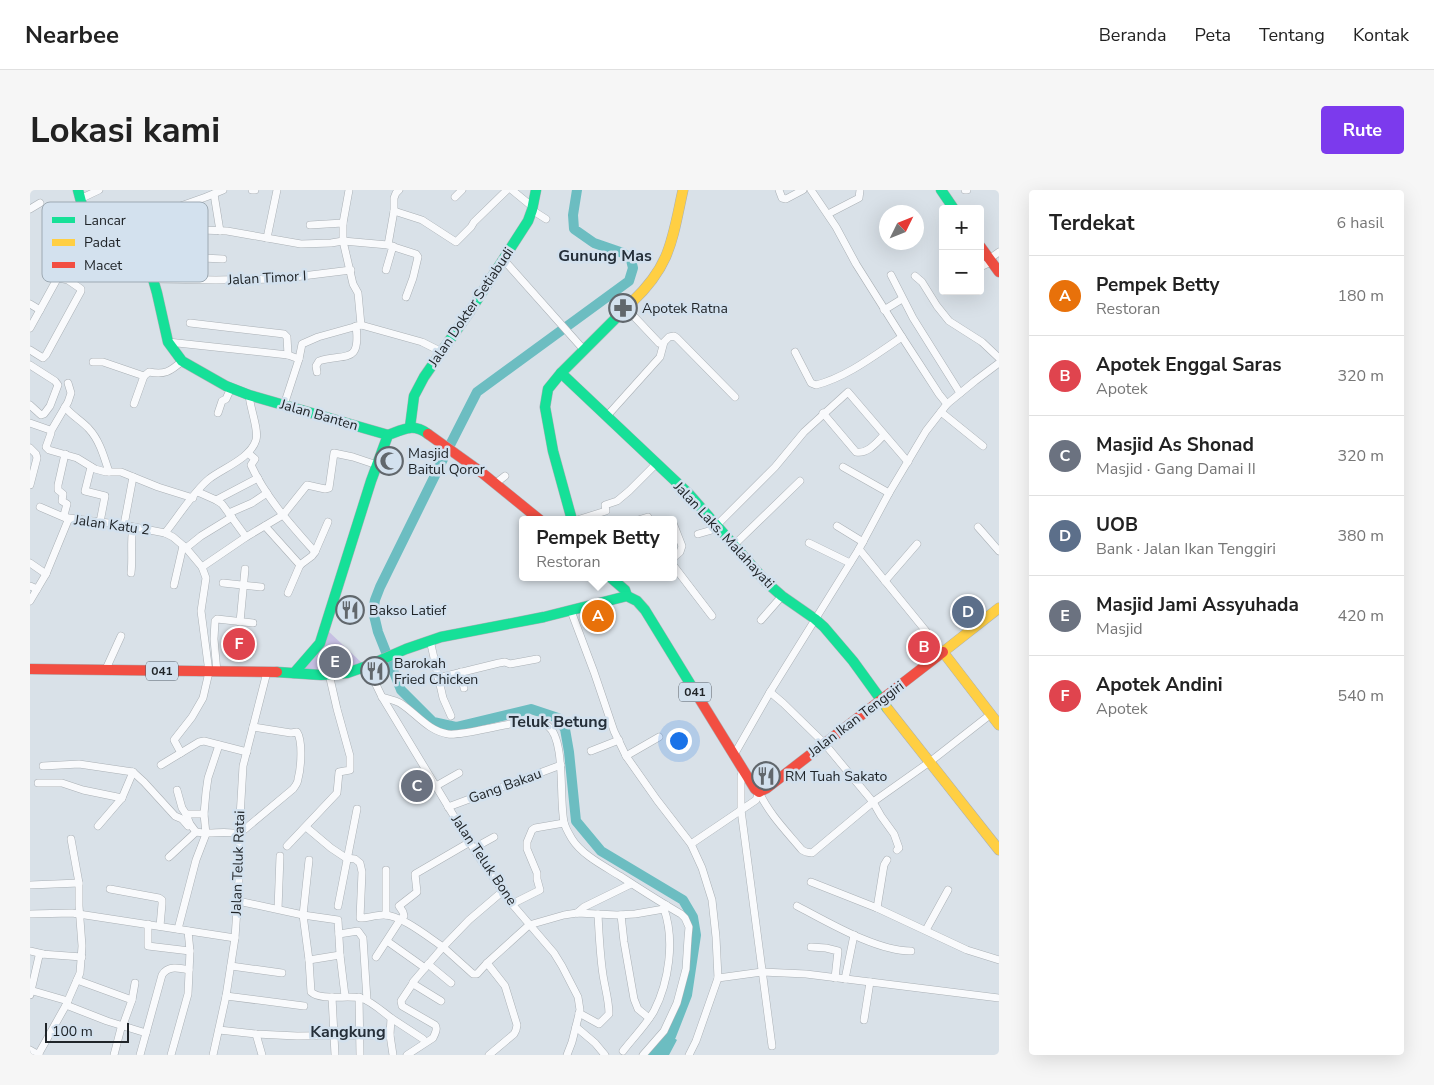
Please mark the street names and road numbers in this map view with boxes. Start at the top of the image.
street label: Jalan Dokter Setiabudi [423,244,518,371]
street label: Jalan Timor I [226,266,307,290]
street label: Jalan Banten [277,395,360,435]
street label: Jalan Laks. Malahayati [669,477,778,592]
street label: Jalan Katu 2 [72,510,151,540]
road number: 041 [146,662,178,681]
street label: Jalan Ikan Tenggiri [803,677,908,762]
road number: 041 [679,682,711,702]
street label: Gang Bakau [466,764,544,808]
street label: Jalan Teluk Ratai [227,810,249,917]
street label: Jalan Teluk Bone [446,810,521,909]

